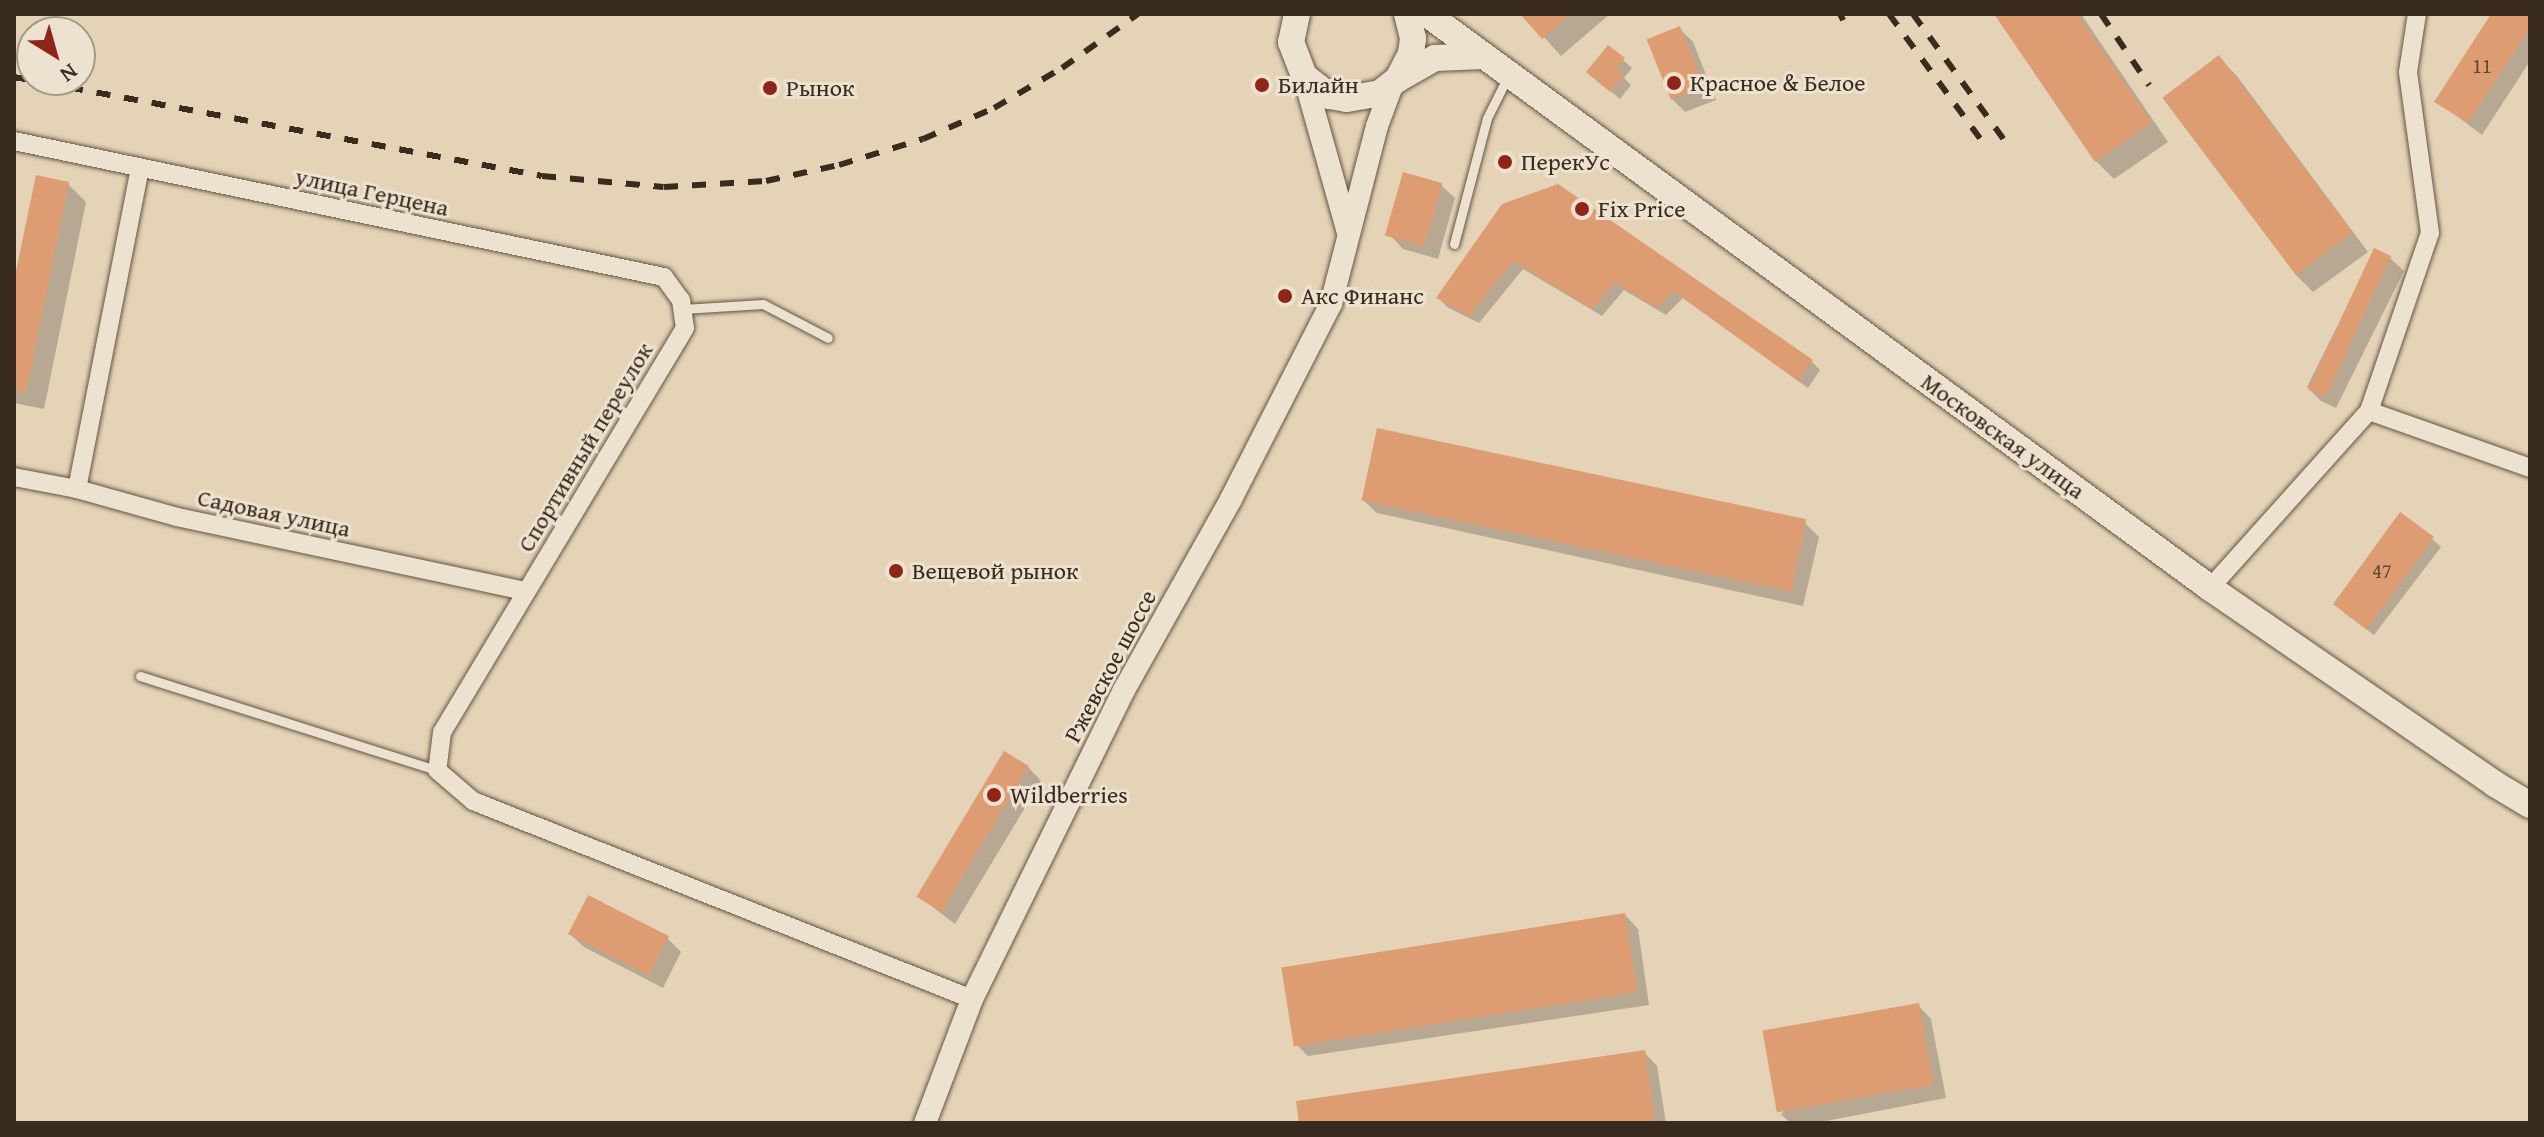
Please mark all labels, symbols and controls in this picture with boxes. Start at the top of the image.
north arrow [16,16,96,96]
house number: 11 [2472,53,2492,77]
text: N [54,56,85,91]
place label: Красное & Белое [1690,69,1866,97]
place label: Билайн [1278,71,1359,99]
place label: Рынок [786,74,854,102]
marker: Красное & Белое [1665,74,1683,92]
marker: Билайн [1253,76,1271,94]
marker: Рынок [761,79,779,97]
place label: ПерекУс [1521,148,1610,176]
marker: ПерекУс [1496,153,1514,171]
street label: улица Герцена [293,162,451,222]
place label: Fix Price [1598,195,1685,223]
marker: Fix Price [1573,200,1591,218]
place label: Акс Финанс [1301,282,1424,310]
marker: Акс Финанс [1276,287,1294,305]
street label: Спортивный переулок [511,337,659,557]
street label: Московская улица [1916,367,2090,505]
street label: Садовая улица [195,483,353,543]
place label: Вещевой рынок [912,557,1079,585]
house number: 47 [2372,558,2392,582]
marker: Вещевой рынок [887,562,905,580]
street label: Ржевское шоссе [1058,585,1162,747]
place label: Wildberries [1010,781,1128,809]
marker: Wildberries [985,786,1003,804]

